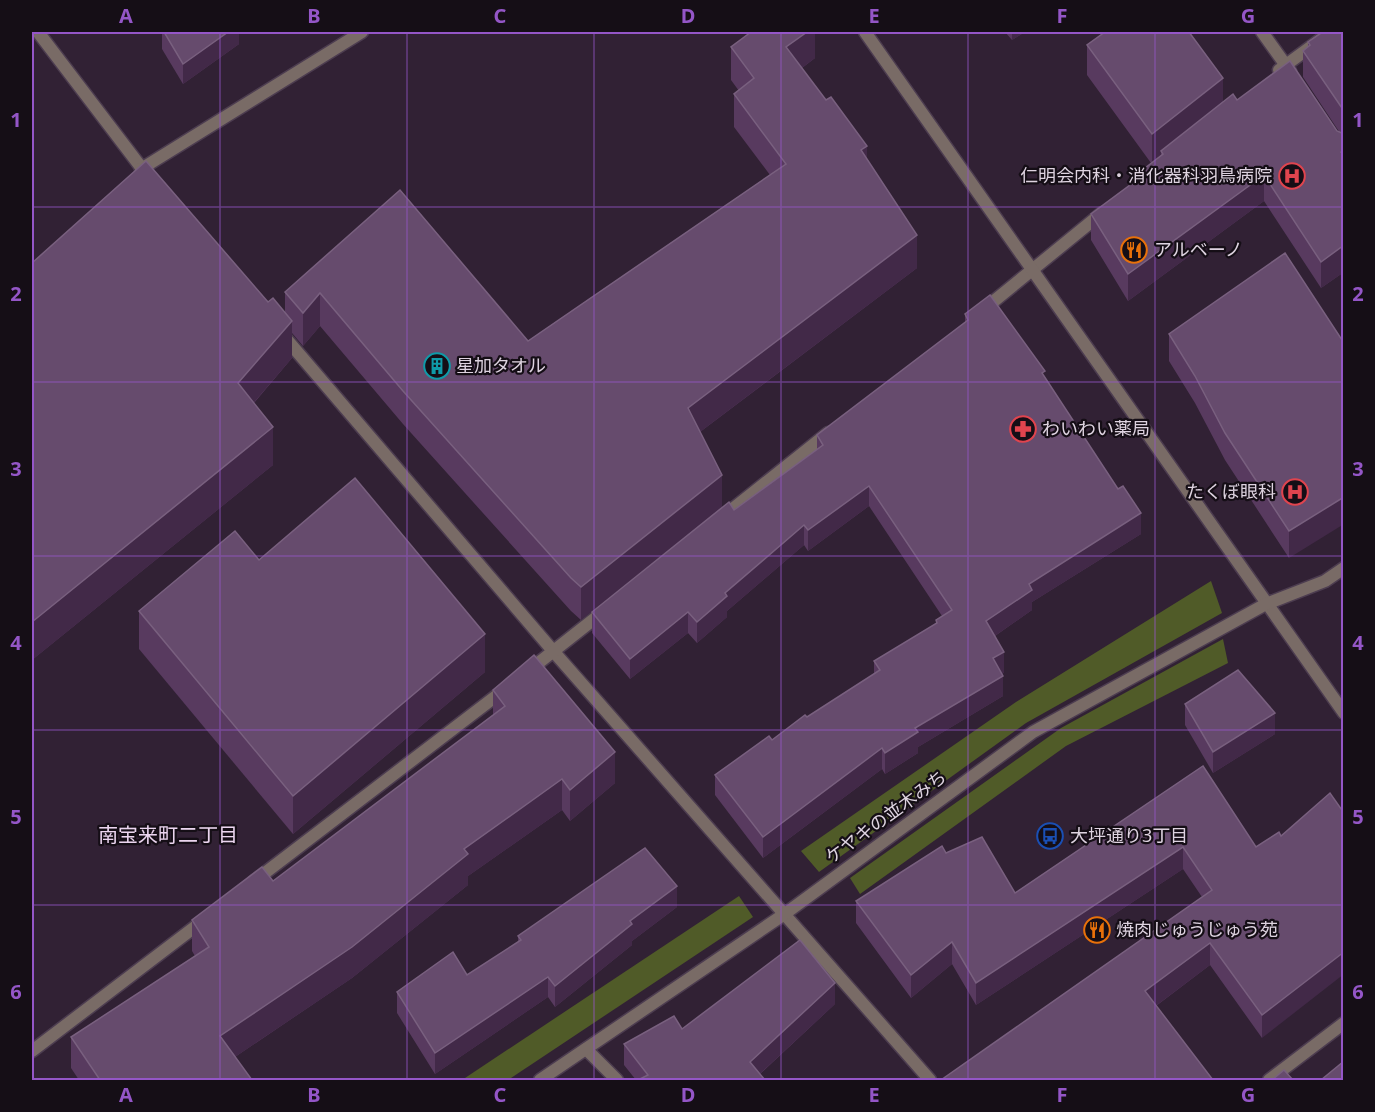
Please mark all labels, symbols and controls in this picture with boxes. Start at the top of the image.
text: A [119,2,133,29]
text: B [307,2,321,29]
text: C [494,2,507,29]
text: D [681,2,695,29]
text: E [868,2,880,29]
text: F [1057,2,1067,29]
text: G [1241,2,1255,29]
text: 1 [10,106,22,133]
text: 1 [1352,106,1364,133]
hospital icon: 仁明会内科・消化器科羽鳥病院 [1277,161,1307,191]
place label: 仁明会内科・消化器科羽鳥病院 [1020,163,1272,187]
restaurant icon: アルベーノ [1119,235,1149,265]
place label: アルベーノ [1154,237,1243,261]
text: 2 [10,280,22,307]
text: 2 [1352,280,1364,307]
building icon: 星加タオル [422,351,452,381]
place label: 星加タオル [456,353,546,377]
pharmacy icon: わいわい薬局 [1008,414,1038,444]
place label: わいわい薬局 [1042,416,1150,440]
text: 3 [10,455,22,482]
text: 3 [1352,455,1364,482]
hospital icon: たくぼ眼科 [1280,477,1310,507]
place label: たくぼ眼科 [1186,479,1276,503]
text: 4 [10,629,22,656]
text: 4 [1352,629,1364,656]
street label: ケヤキの並木みち [820,764,951,868]
text: 5 [10,803,22,830]
text: 5 [1352,803,1364,830]
district label: 南宝来町二丁目 [98,821,238,848]
bus stop icon: 大坪通り3丁目 [1035,821,1065,851]
place label: 大坪通り3丁目 [1070,823,1188,847]
restaurant icon: 焼肉じゅうじゅう苑 [1082,915,1112,945]
place label: 焼肉じゅうじゅう苑 [1116,917,1278,941]
text: 6 [10,978,22,1005]
text: 6 [1352,978,1364,1005]
text: A [119,1081,133,1108]
text: B [307,1081,321,1108]
text: C [494,1081,507,1108]
text: D [681,1081,695,1108]
text: E [868,1081,880,1108]
text: F [1057,1081,1067,1108]
text: G [1241,1081,1255,1108]

